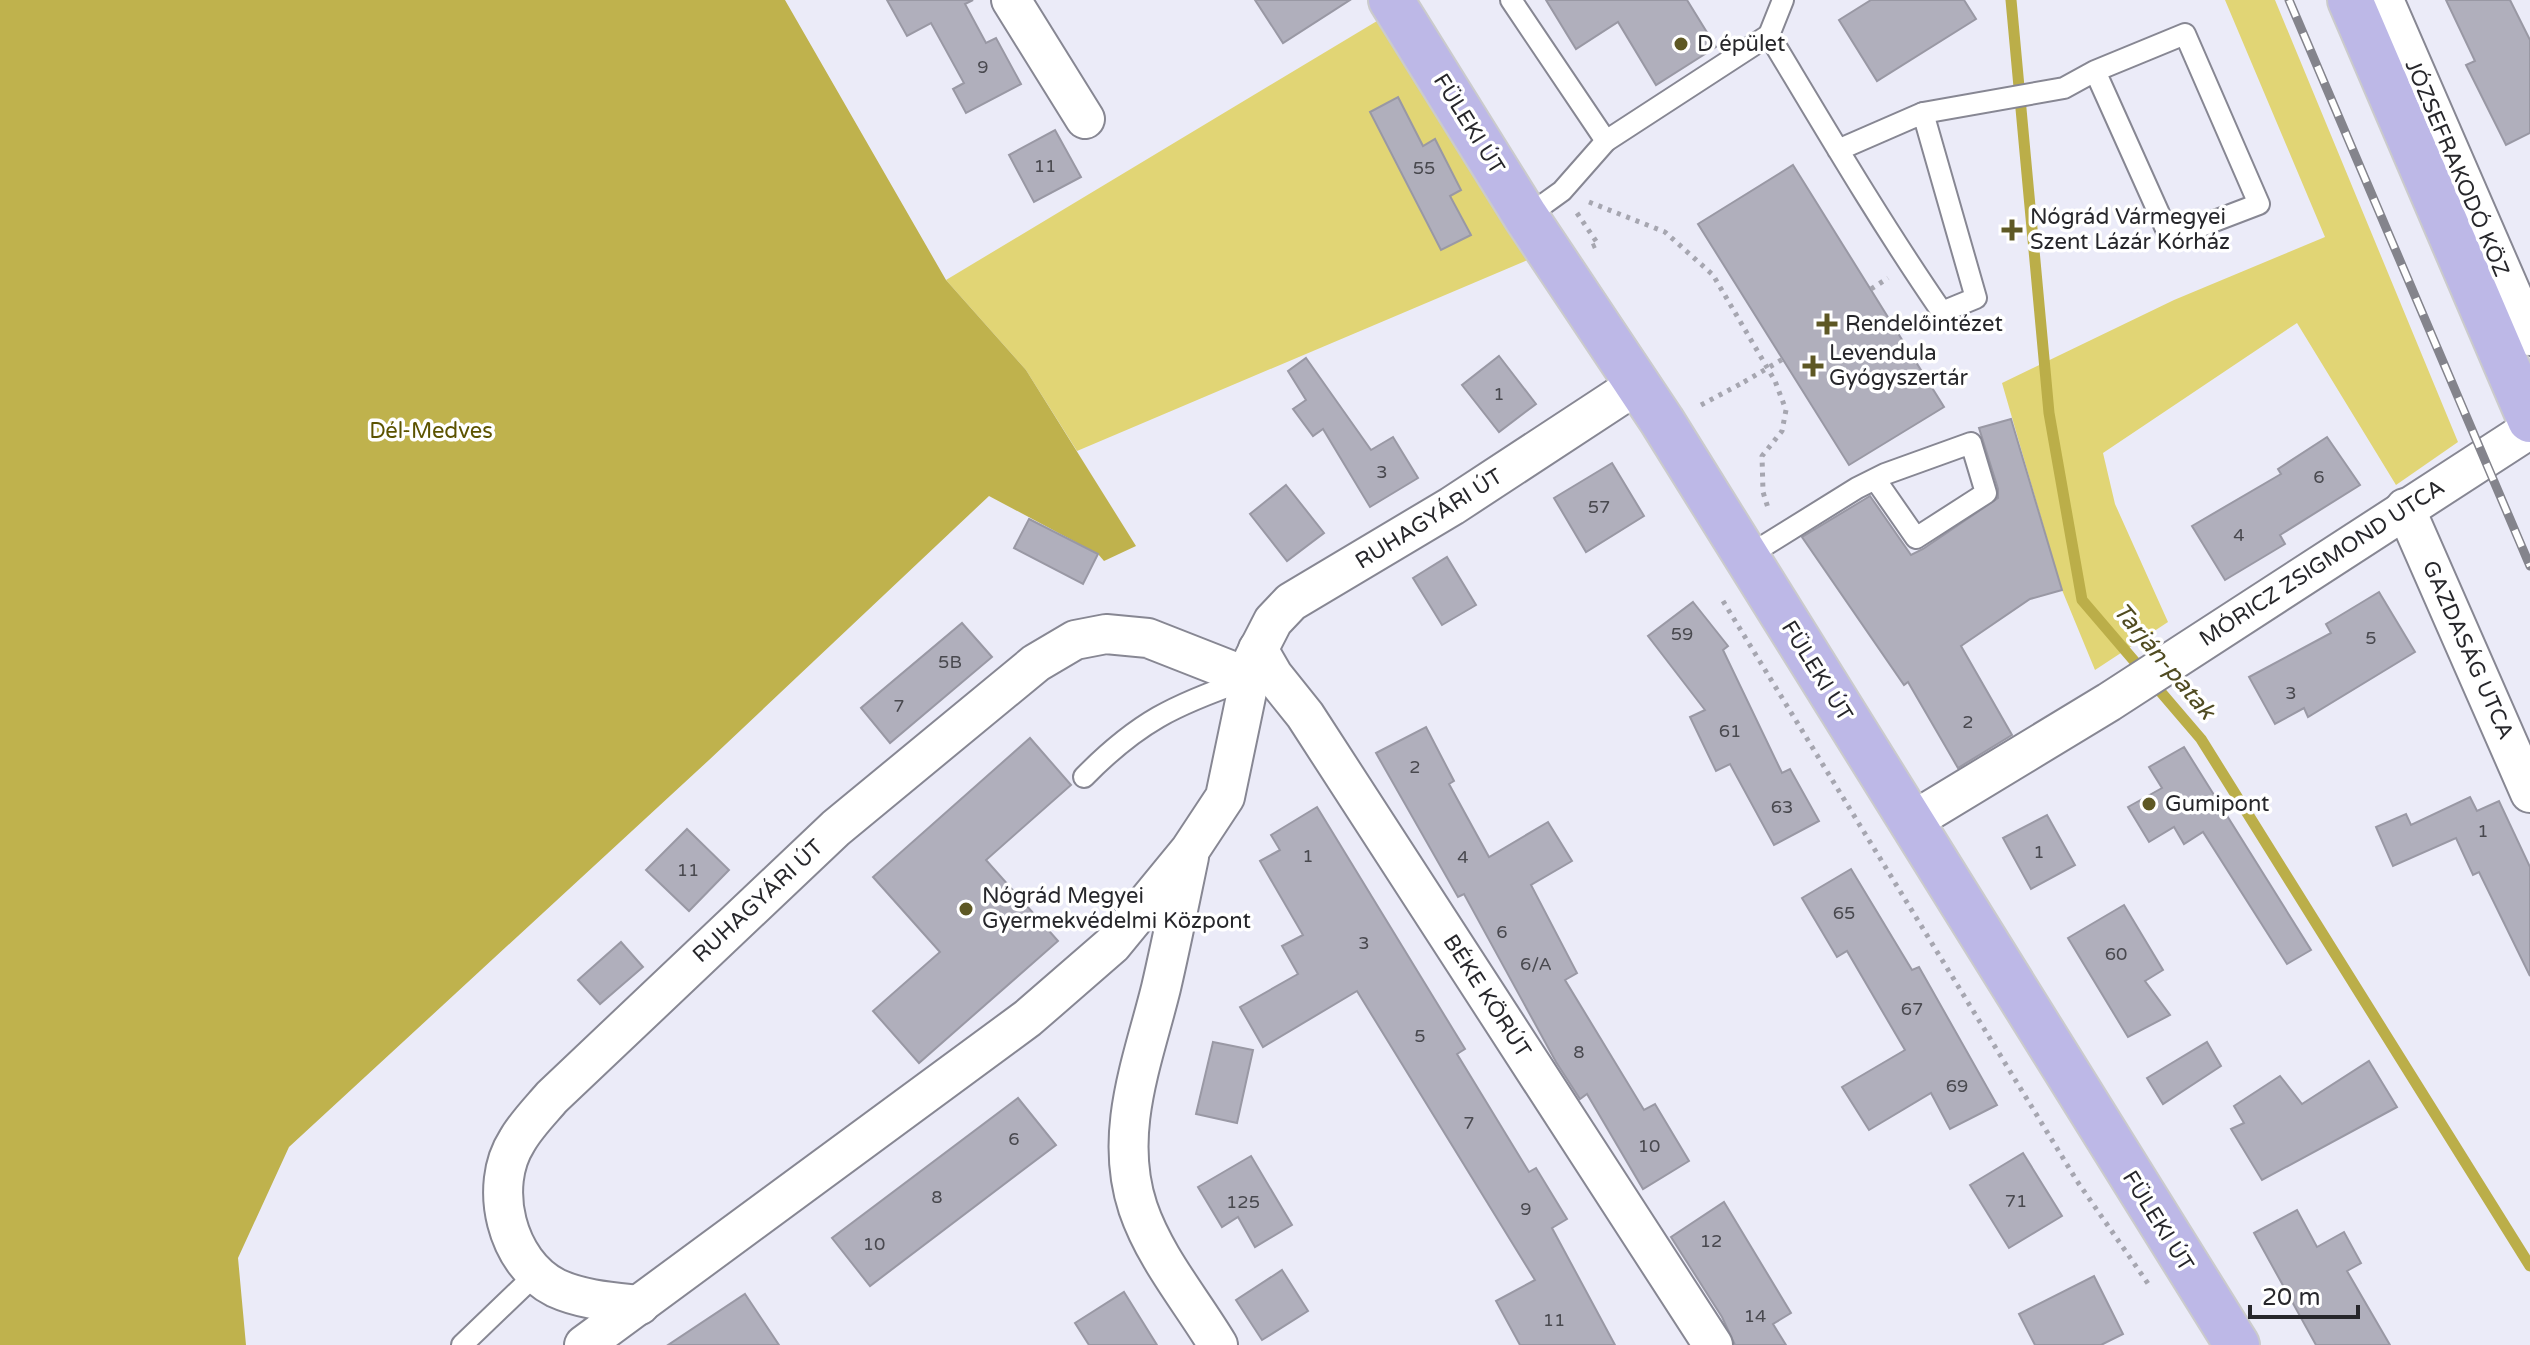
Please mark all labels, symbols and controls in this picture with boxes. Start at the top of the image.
place label: D épület [1697,31,1785,57]
marker: D épület [1672,35,1690,53]
street label: JÓZSEFRAKODÓ KÖZ [2399,55,2515,280]
house number: 9 [977,56,989,78]
street label: FÜLEKI ÚT [1428,68,1511,180]
house number: 11 [1034,155,1056,177]
house number: 55 [1413,157,1435,179]
place label: Nógrád Vármegyei Szent Lázár Kórház [2030,204,2230,255]
marker: Nógrád Vármegyei Szent Lázár Kórház [2001,219,2023,241]
place label: Rendelőintézet [1845,311,2003,337]
marker: Rendelőintézet [1816,313,1838,335]
place label: Levendula Gyógyszertár [1829,340,1969,391]
marker: Levendula Gyógyszertár [1804,357,1822,375]
house number: 1 [1493,383,1505,405]
park label: Dél-Medves [369,418,493,444]
house number: 3 [1376,461,1388,483]
street label: RUHAGYÁRI ÚT [1350,462,1508,575]
house number: 6 [2313,466,2325,488]
street label: MÓRICZ ZSIGMOND UTCA [2194,473,2449,652]
house number: 57 [1588,496,1610,518]
house number: 4 [2233,524,2245,546]
street label: GAZDASÁG UTCA [2417,556,2520,743]
water label: Tarján-patak [2107,597,2222,727]
street label: FÜLEKI ÚT [1776,615,1859,727]
house number: 59 [1671,623,1693,645]
house number: 5 [2365,627,2377,649]
house number: 5B [938,651,962,673]
house number: 3 [2285,682,2297,704]
house number: 7 [893,695,905,717]
house number: 2 [1962,711,1974,733]
house number: 61 [1719,720,1741,742]
house number: 2 [1409,756,1421,778]
place label: Gumipont [2165,791,2270,817]
marker: Gumipont [2140,795,2158,813]
house number: 63 [1771,796,1793,818]
house number: 1 [2477,820,2489,842]
street label: RUHAGYÁRI ÚT [687,833,829,968]
house number: 1 [2033,841,2045,863]
house number: 1 [1302,845,1314,867]
house number: 4 [1457,846,1469,868]
house number: 11 [677,859,699,881]
place label: Nógrád Megyei Gyermekvédelmi Központ [982,883,1251,934]
marker: Nógrád Megyei Gyermekvédelmi Központ [957,900,975,918]
house number: 65 [1833,902,1855,924]
house number: 6 [1496,921,1508,943]
street label: BÉKE KÖRÚT [1438,929,1538,1063]
house number: 3 [1358,932,1370,954]
house number: 60 [2105,943,2127,965]
house number: 6/A [1520,953,1552,975]
house number: 67 [1901,998,1923,1020]
house number: 5 [1414,1025,1426,1047]
house number: 8 [1573,1041,1585,1063]
house number: 69 [1946,1075,1968,1097]
house number: 7 [1463,1112,1475,1134]
house number: 6 [1008,1128,1020,1150]
house number: 10 [1638,1135,1660,1157]
street label: FÜLEKI ÚT [2117,1165,2200,1277]
house number: 8 [931,1186,943,1208]
house number: 71 [2005,1190,2027,1212]
house number: 125 [1226,1191,1260,1213]
house number: 9 [1520,1198,1532,1220]
house number: 12 [1700,1230,1722,1252]
house number: 10 [863,1233,885,1255]
scale bar [2250,1269,2358,1319]
text: 20 m [2262,1283,2320,1312]
house number: 14 [1744,1305,1766,1327]
house number: 11 [1543,1309,1565,1331]

